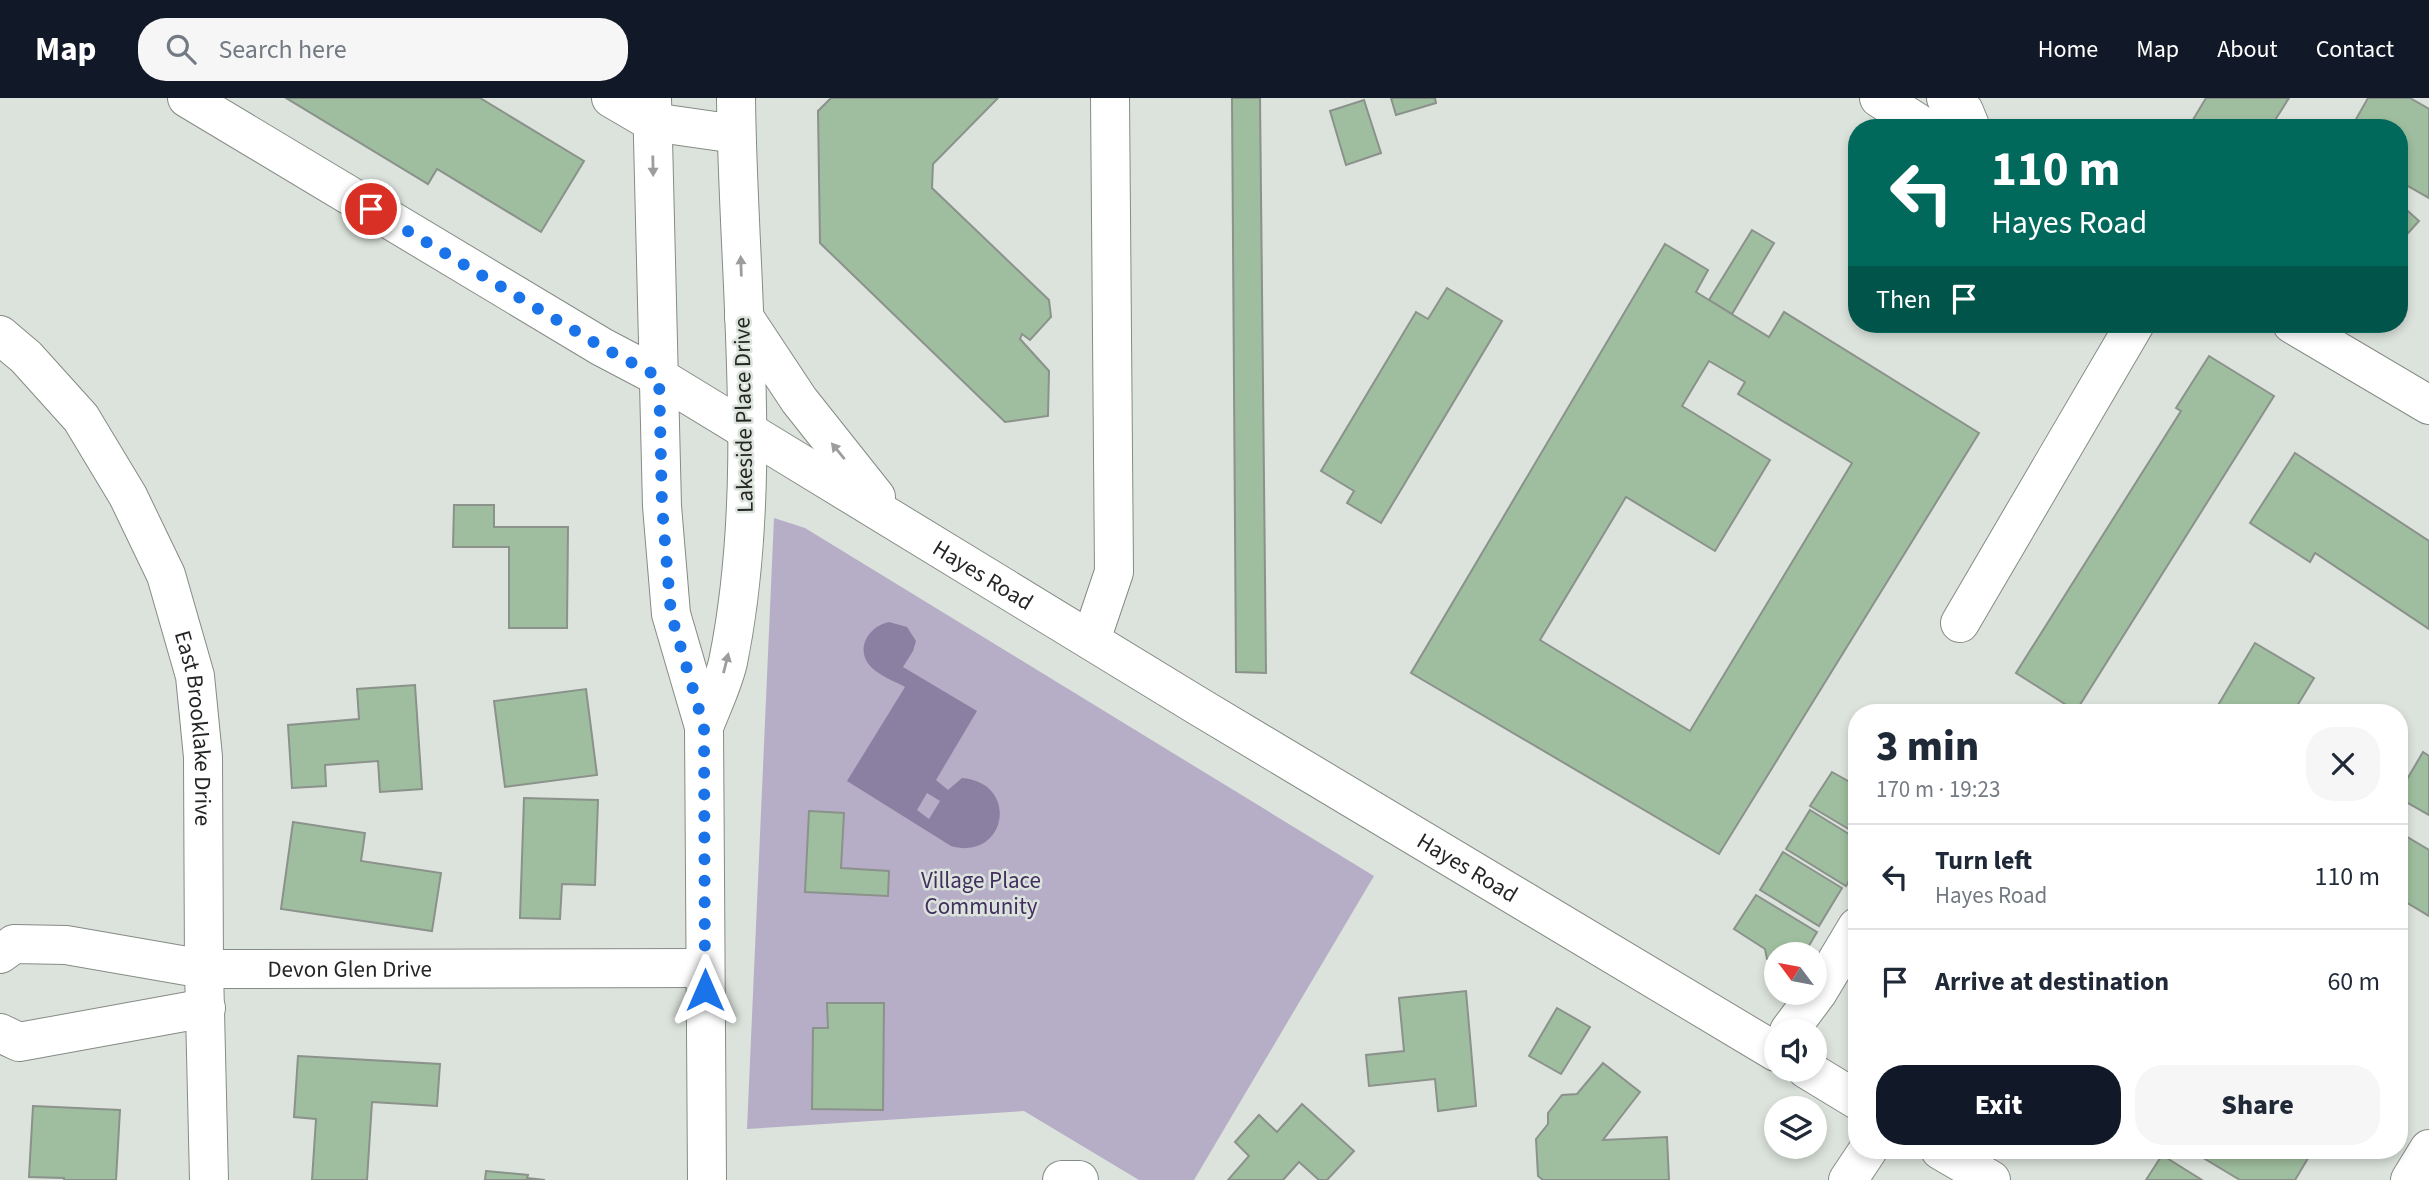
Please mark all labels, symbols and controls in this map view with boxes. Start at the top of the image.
search box [138,18,628,81]
text: Map [35,26,96,73]
icon: search [162,30,200,68]
text: Search here [218,31,347,68]
text: Home [2038,32,2098,67]
text: Map [2136,32,2179,67]
text: About [2217,32,2278,67]
text: Contact [2316,32,2394,67]
text: 110 m [1991,135,2120,205]
icon: left [1876,147,1967,238]
one-way arrow [648,155,659,177]
pin [341,179,401,239]
icon: arrive [352,190,390,228]
text: Hayes Road [1991,200,2147,246]
one-way arrow [735,254,747,276]
icon: arrive [1945,280,1983,318]
text: Then [1876,281,1931,318]
street label: Lakeside Place Drive [725,317,762,513]
one-way arrow [831,443,846,461]
street label: Hayes Road [926,532,1039,619]
street label: East Brooklake Drive [166,627,219,826]
one-way arrow [721,652,732,674]
text: 3 min [1876,717,1979,777]
button: close [2306,727,2380,801]
text: 170 m · 19:23 [1876,773,2000,806]
street label: Hayes Road [1411,825,1524,911]
text: Turn left [1935,842,2032,879]
icon: left [1876,858,1914,896]
text: 110 m [2314,858,2380,895]
park label: Village Place Community [921,864,1041,923]
text: Hayes Road [1935,879,2047,912]
north arrow [1764,942,1827,1004]
map controls [1764,942,1827,1159]
street label: Devon Glen Drive [267,953,432,986]
position arrow [668,953,742,1027]
icon: arrive [1876,963,1914,1001]
text: Arrive at destination [1935,963,2169,1000]
text: 60 m [2327,963,2380,1000]
button: sound [1764,1019,1827,1082]
button: Exit [1876,1065,2121,1145]
button: Share [2135,1065,2380,1145]
button: layers [1764,1096,1827,1159]

